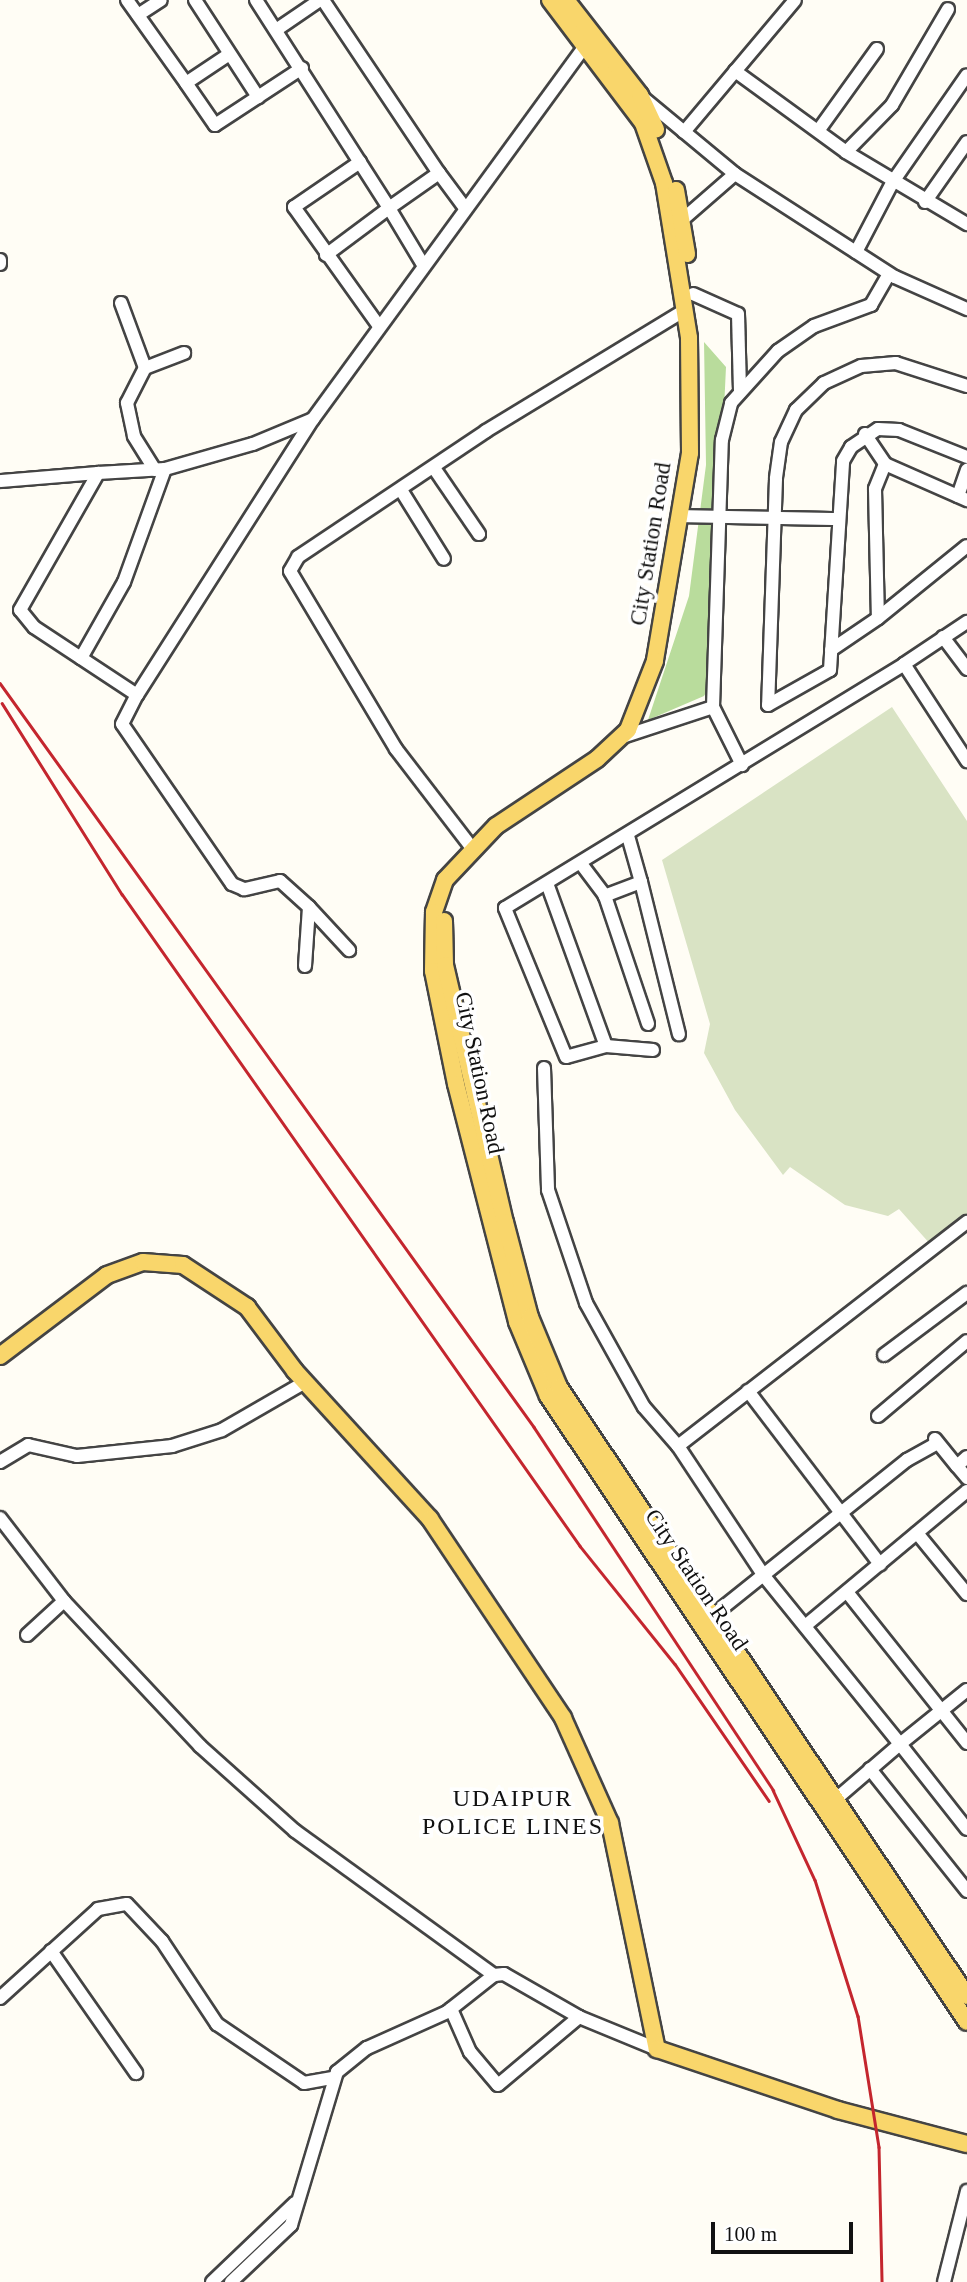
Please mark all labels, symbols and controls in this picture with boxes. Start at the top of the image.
street label: City Station Road [623,451,679,637]
street label: City Station Road [446,980,512,1166]
street label: City Station Road [633,1496,759,1664]
district label: UDAIPUR POLICE LINES [425,1785,601,1841]
scale bar [715,2208,857,2252]
text: 100 m [724,2222,777,2246]

